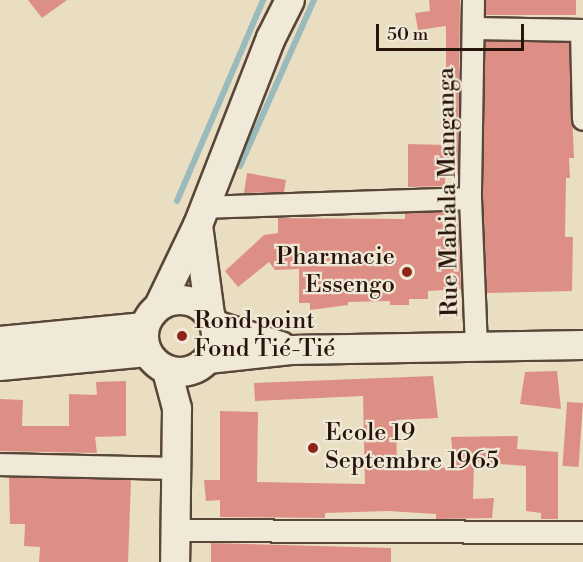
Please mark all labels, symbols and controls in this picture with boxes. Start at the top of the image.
scale bar [379,12,528,50]
text: 50 m [387,23,428,46]
street label: Rue Mabiala Manganga [432,67,466,317]
place label: Pharmacie Essengo [276,244,395,300]
marker: Pharmacie Essengo [400,265,414,279]
place label: Rond point Fond Tié-Tié [194,308,335,364]
marker: Rond point Fond Tié-Tié [175,329,189,343]
place label: Ecole 19 Septembre 1965 [325,420,499,476]
marker: Ecole 19 Septembre 1965 [306,441,320,455]

